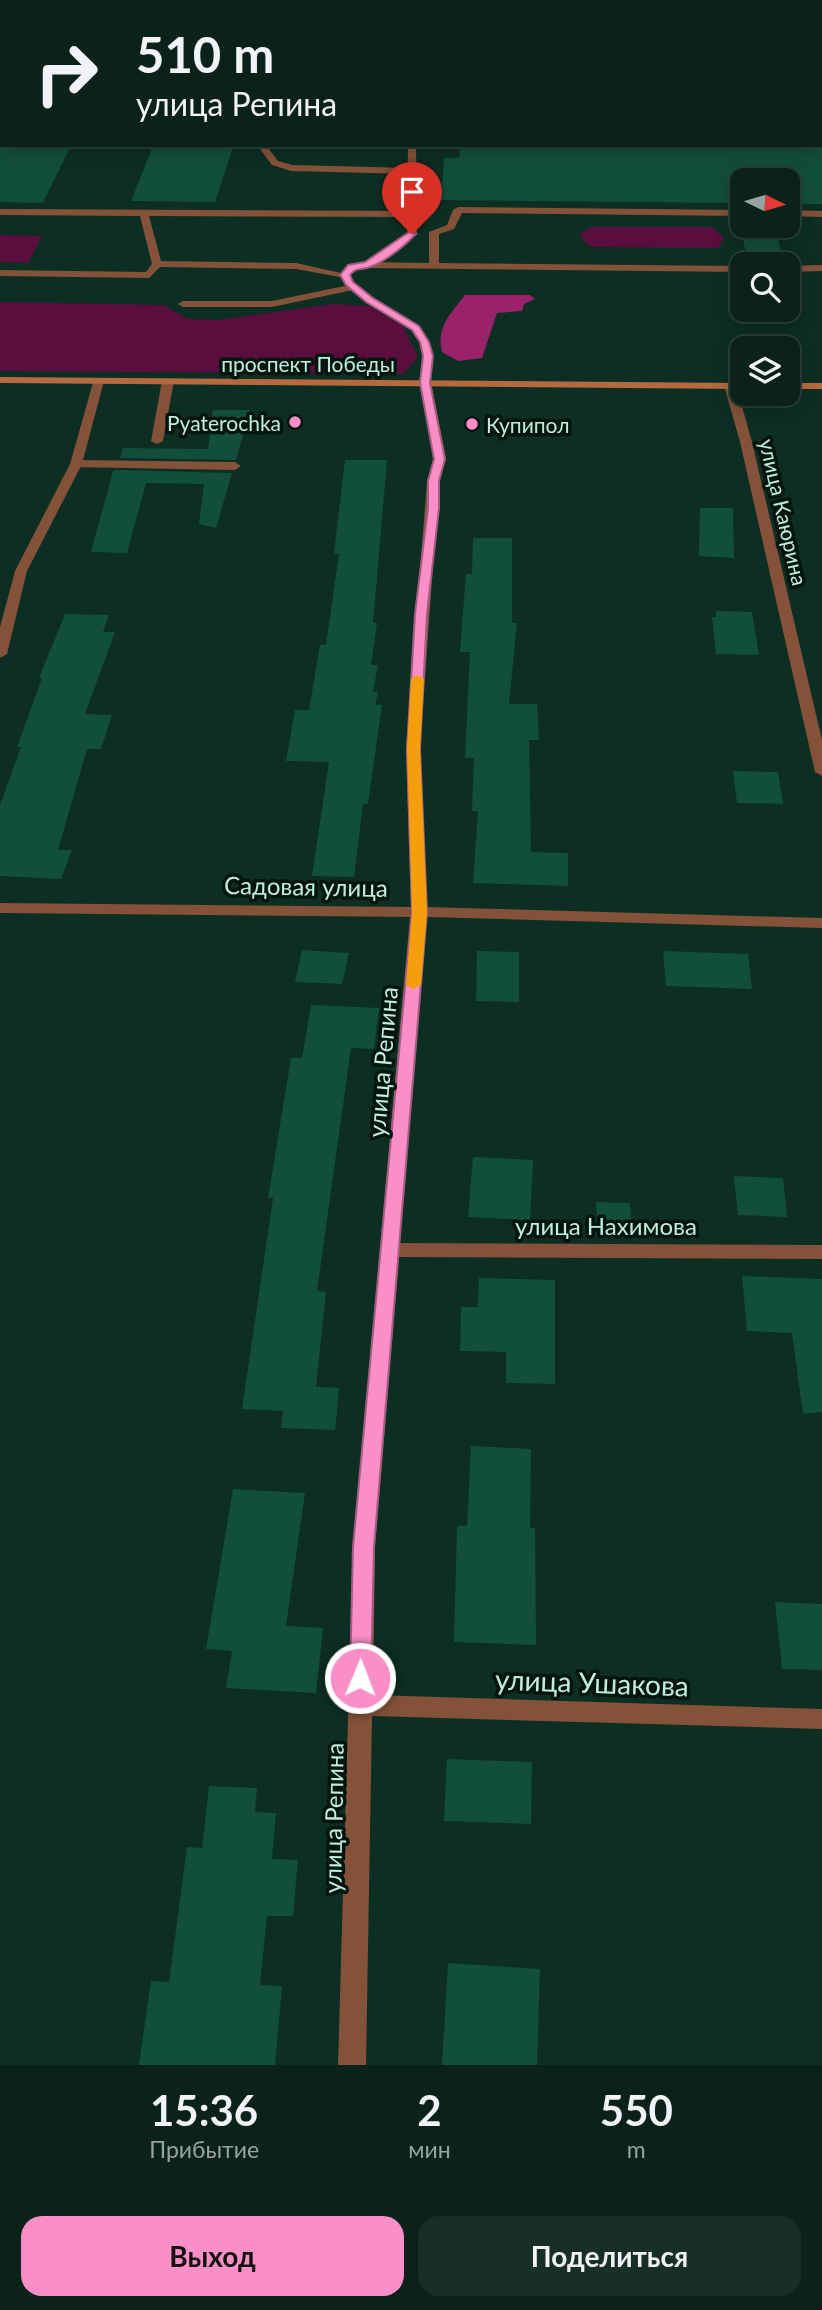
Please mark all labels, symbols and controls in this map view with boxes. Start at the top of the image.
text: 510 m [136,25,274,83]
icon: right [21,28,112,119]
text: улица Репина [136,84,337,123]
pin [382,162,442,234]
north arrow [730,168,800,238]
map controls [730,168,800,406]
icon: arrive [393,173,431,211]
button: search [730,252,800,322]
button: layers [730,336,800,406]
street label: проспект Победы [221,351,395,376]
place label: Pyaterochka [167,410,281,435]
place label: Купипол [486,412,569,437]
marker: Pyaterochka [287,414,303,430]
marker: Купипол [464,416,480,432]
street label: улица Каюрина [755,436,813,588]
street label: Садовая улица [224,870,388,902]
street label: улица Репина [361,986,403,1138]
street label: улица Нахимова [515,1211,697,1240]
position arrow [323,1641,397,1715]
street label: улица Ушакова [495,1662,689,1702]
street label: улица Репина [317,1742,349,1894]
text: 15:36 [150,2085,258,2135]
text: 2 [417,2085,442,2135]
text: 550 [600,2085,673,2135]
text: Прибытие [149,2135,259,2163]
text: мин [408,2135,451,2163]
text: m [627,2135,646,2163]
button: Выход [21,2216,404,2296]
button: Поделиться [418,2216,801,2296]

